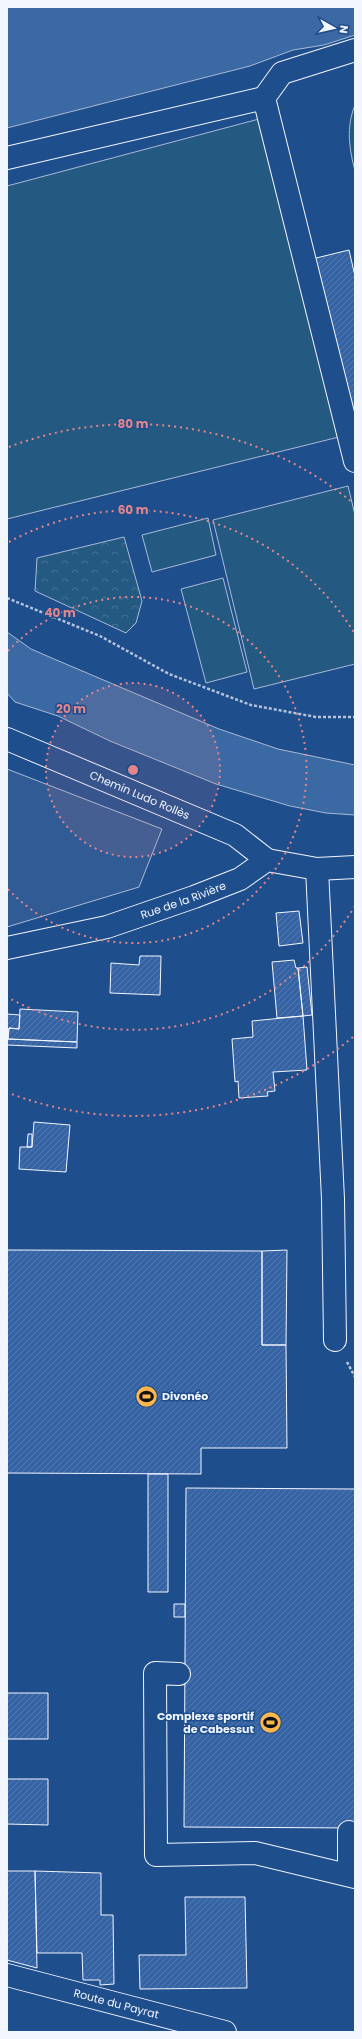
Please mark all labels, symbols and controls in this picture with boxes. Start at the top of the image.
north arrow [314,8,354,48]
text: N [335,24,352,35]
text: 80 m [118,415,149,432]
text: 60 m [118,501,149,518]
text: 40 m [44,604,76,621]
text: 20 m [56,700,86,717]
centre of rings [126,763,140,777]
street label: Chemin Ludo Rollès [87,767,193,823]
street label: Rue de la Rivière [138,877,228,923]
sports icon: Divonéo [134,1383,160,1409]
place label: Divonéo [162,1388,208,1404]
place label: Complexe sportif de Cabessut [157,1708,255,1737]
sports icon: Complexe sportif de Cabessut [257,1709,283,1735]
street label: Route du Payrat [72,1985,161,2022]

